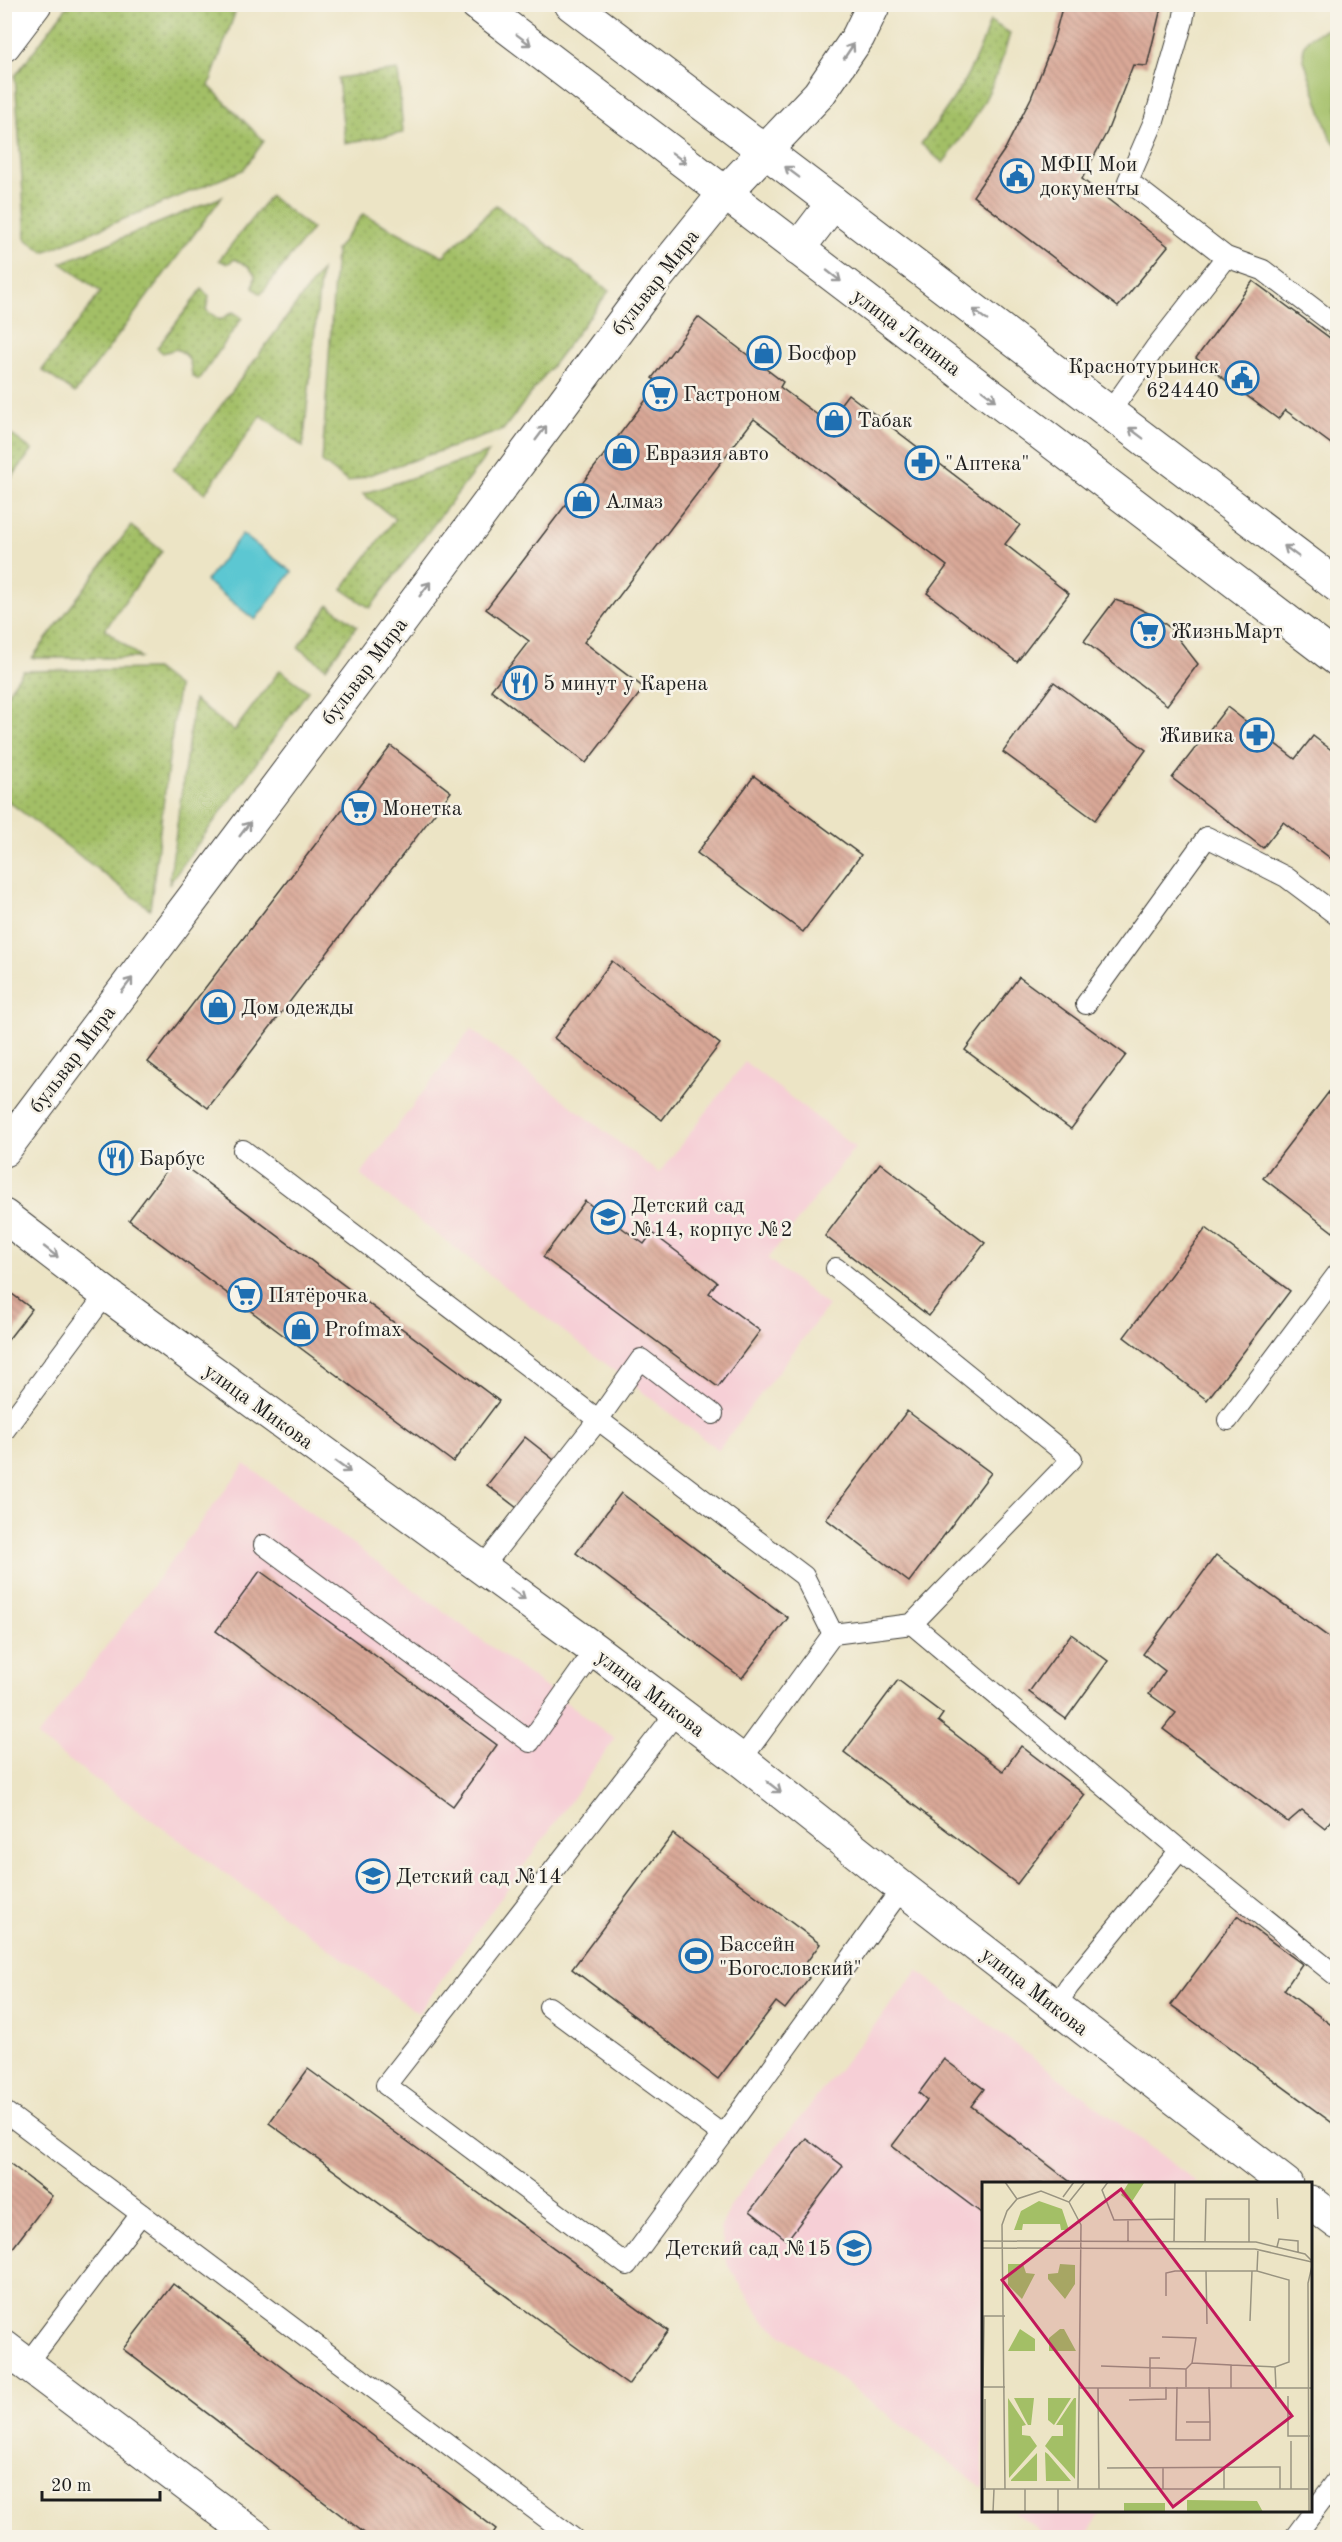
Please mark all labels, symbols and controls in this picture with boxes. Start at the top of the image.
one-way arrow [516,33,532,46]
one-way arrow [842,42,855,59]
one-way arrow [671,151,687,164]
place label: МФЦ Мои документы [1040,155,1140,200]
public building icon: МФЦ Мои документы [999,158,1035,194]
one-way arrow [784,165,800,178]
street label: бульвар Мира [608,226,704,340]
one-way arrow [826,270,842,283]
street label: улица Ленина [848,286,964,381]
one-way arrow [973,309,989,321]
shop icon: Босфор [746,335,782,371]
place label: Босфор [787,344,857,365]
place label: Краснотурьинск 624440 [1068,357,1219,402]
public building icon: Краснотурьинск 624440 [1224,360,1260,396]
supermarket icon: Гастроном [642,376,678,412]
place label: Гастроном [683,385,780,406]
one-way arrow [981,388,997,401]
shop icon: Табак [816,402,852,438]
place label: Табак [857,411,913,432]
one-way arrow [535,425,547,441]
one-way arrow [1128,426,1144,439]
shop icon: Евразия авто [604,435,640,471]
place label: Евразия авто [645,444,769,465]
pharmacy icon: "Аптека" [904,445,940,481]
place label: "Аптека" [945,454,1030,475]
shop icon: Алмаз [564,483,600,519]
place label: Алмаз [605,492,663,513]
one-way arrow [1283,544,1299,557]
one-way arrow [419,582,431,598]
supermarket icon: ЖизньМарт [1130,613,1166,649]
street label: бульвар Мира [318,614,412,729]
place label: ЖизньМарт [1171,622,1283,643]
restaurant icon: 5 минут у Карена [502,665,538,701]
place label: 5 минут у Карена [543,674,708,695]
pharmacy icon: Живика [1239,717,1275,753]
place label: Живика [1159,726,1234,747]
supermarket icon: Монетка [341,790,377,826]
place label: Монетка [382,799,462,820]
one-way arrow [238,821,251,837]
one-way arrow [121,977,133,993]
shop icon: Дом одежды [200,989,236,1025]
place label: Дом одежды [241,998,354,1019]
street label: бульвар Мира [26,1002,120,1117]
restaurant icon: Барбус [98,1140,134,1176]
place label: Барбус [139,1149,205,1170]
place label: Детский сад №14, корпус №2 [631,1196,793,1241]
school or university icon: Детский сад №14, корпус №2 [590,1199,626,1235]
one-way arrow [43,1245,59,1258]
supermarket icon: Пятёрочка [227,1277,263,1313]
place label: Пятёрочка [268,1286,368,1307]
shop icon: Profmax [283,1311,319,1347]
place label: Profmax [324,1320,402,1341]
street label: улица Микова [199,1361,317,1454]
one-way arrow [335,1461,351,1473]
one-way arrow [509,1588,525,1600]
street label: улица Микова [592,1647,708,1742]
one-way arrow [766,1780,782,1793]
school or university icon: Детский сад №14 [355,1858,391,1894]
place label: Детский сад №14 [396,1867,562,1888]
place label: Бассейн "Богословский" [719,1935,862,1980]
sports icon: Бассейн "Богословский" [678,1938,714,1974]
street label: улица Микова [976,1944,1092,2040]
inset map [982,2182,1312,2512]
school or university icon: Детский сад №15 [836,2230,872,2266]
place label: Детский сад №15 [665,2239,831,2260]
scale bar [42,2464,160,2502]
text: 20 m [51,2477,91,2495]

